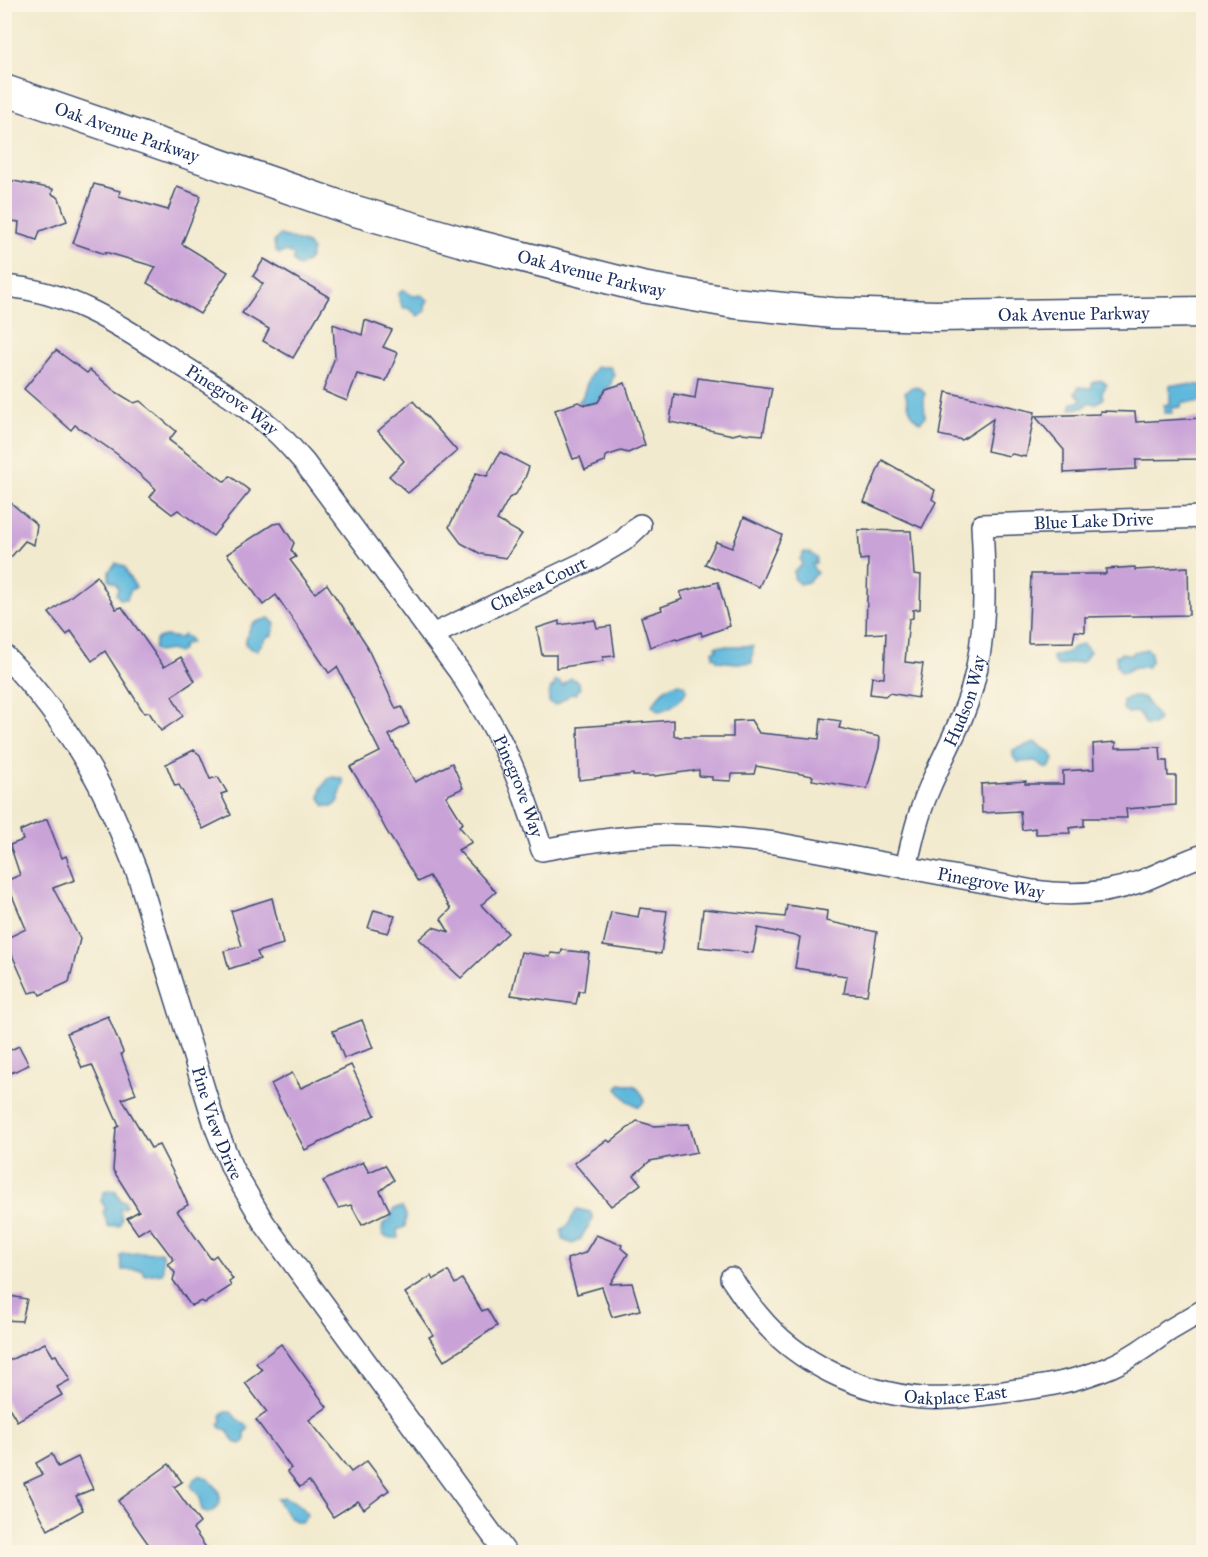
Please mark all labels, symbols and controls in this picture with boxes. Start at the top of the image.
street label: Oak Avenue Parkway [52,97,203,168]
street label: Oak Avenue Parkway [515,245,668,302]
street label: Oak Avenue Parkway [998,302,1150,326]
street label: Pinegrove Way [181,360,284,440]
street label: Blue Lake Drive [1033,508,1154,534]
street label: Chelsea Court [487,552,591,617]
street label: Hudson Way [939,653,990,750]
street label: Pinegrove Way [488,731,549,841]
street label: Pinegrove Way [936,862,1046,903]
street label: Pine View Drive [187,1064,247,1184]
street label: Oakplace East [903,1381,1009,1410]

